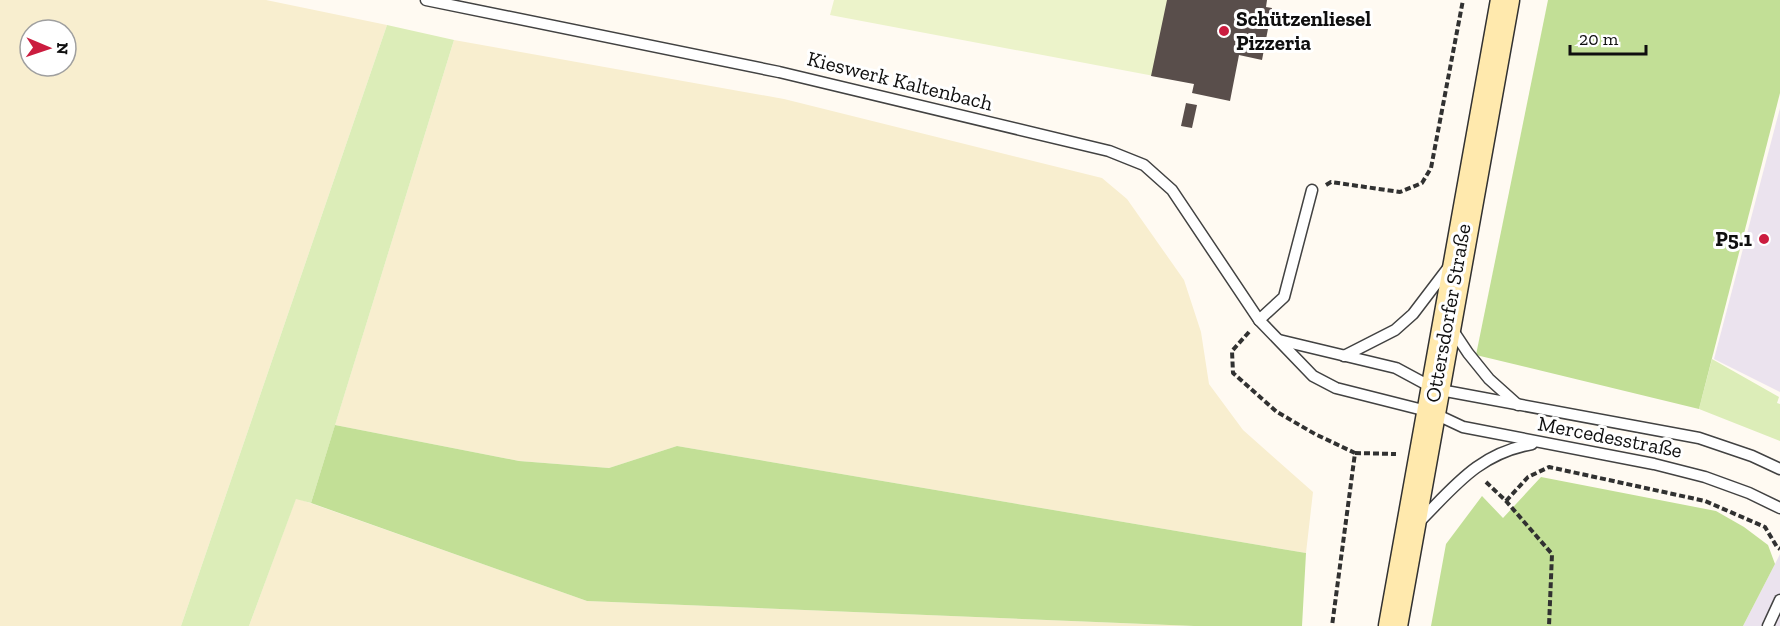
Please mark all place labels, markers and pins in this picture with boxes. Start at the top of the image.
place label: Schützenliesel Pizzeria [1236,6,1371,55]
marker: Schützenliesel Pizzeria [1217,24,1231,38]
place label: P5.1 [1715,226,1753,251]
marker: P5.1 [1757,232,1771,246]

